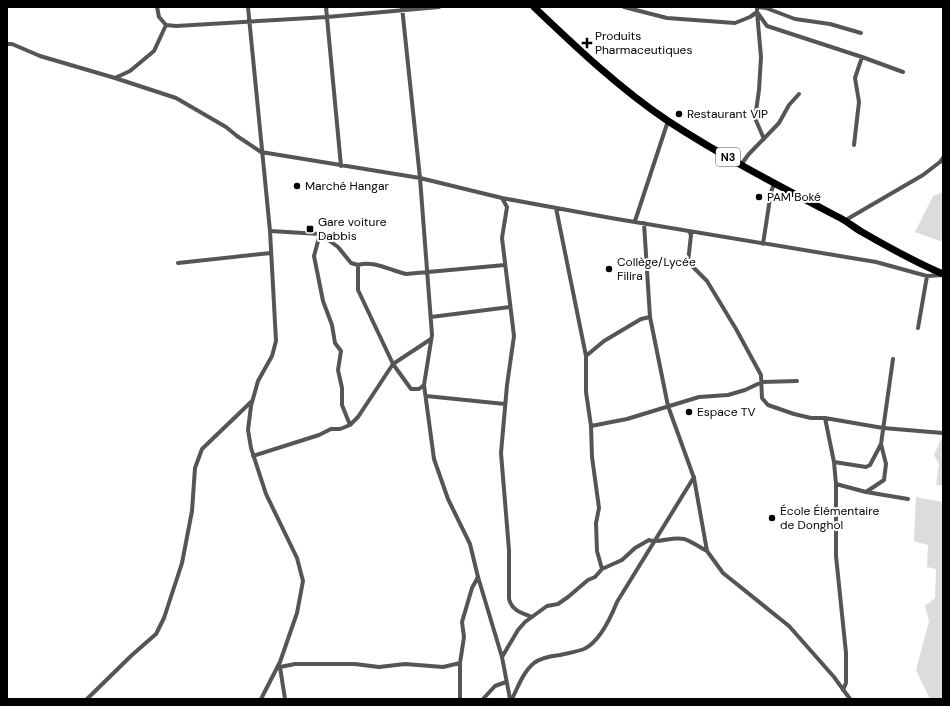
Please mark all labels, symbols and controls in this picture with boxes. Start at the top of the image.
place label: Produits Pharmaceutiques [595,28,692,58]
marker: Produits Pharmaceutiques [582,38,592,48]
place label: Restaurant VIP [687,106,768,122]
marker: Restaurant VIP [674,109,684,119]
road number: N3 [716,148,740,166]
place label: Marché Hangar [305,178,389,194]
marker: Marché Hangar [292,181,302,191]
place label: PAM Boké [767,189,821,205]
marker: PAM Boké [754,192,764,202]
place label: Gare voiture Dabbis [318,214,387,244]
marker: Gare voiture Dabbis [305,224,315,234]
place label: Collège/Lycée Filira [617,254,696,284]
marker: Collège/Lycée Filira [604,264,614,274]
place label: Espace TV [697,404,755,420]
marker: Espace TV [684,407,694,417]
place label: École Élémentaire de Donghol [780,503,879,533]
marker: École Élémentaire de Donghol [767,513,777,523]

